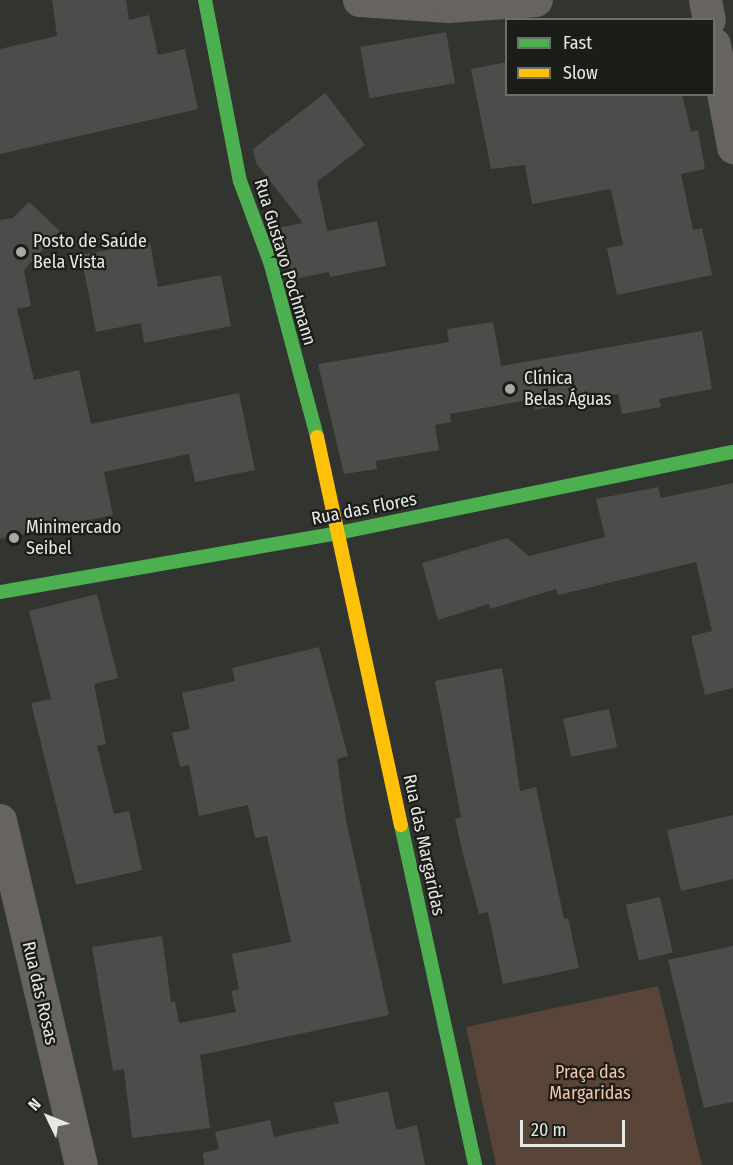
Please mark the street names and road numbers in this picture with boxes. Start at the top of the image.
street label: Rua Gustavo Pochmann [249,176,321,348]
street label: Rua das Flores [310,488,418,530]
street label: Rua das Margaridas [398,772,450,918]
street label: Rua das Rosas [18,939,62,1047]

